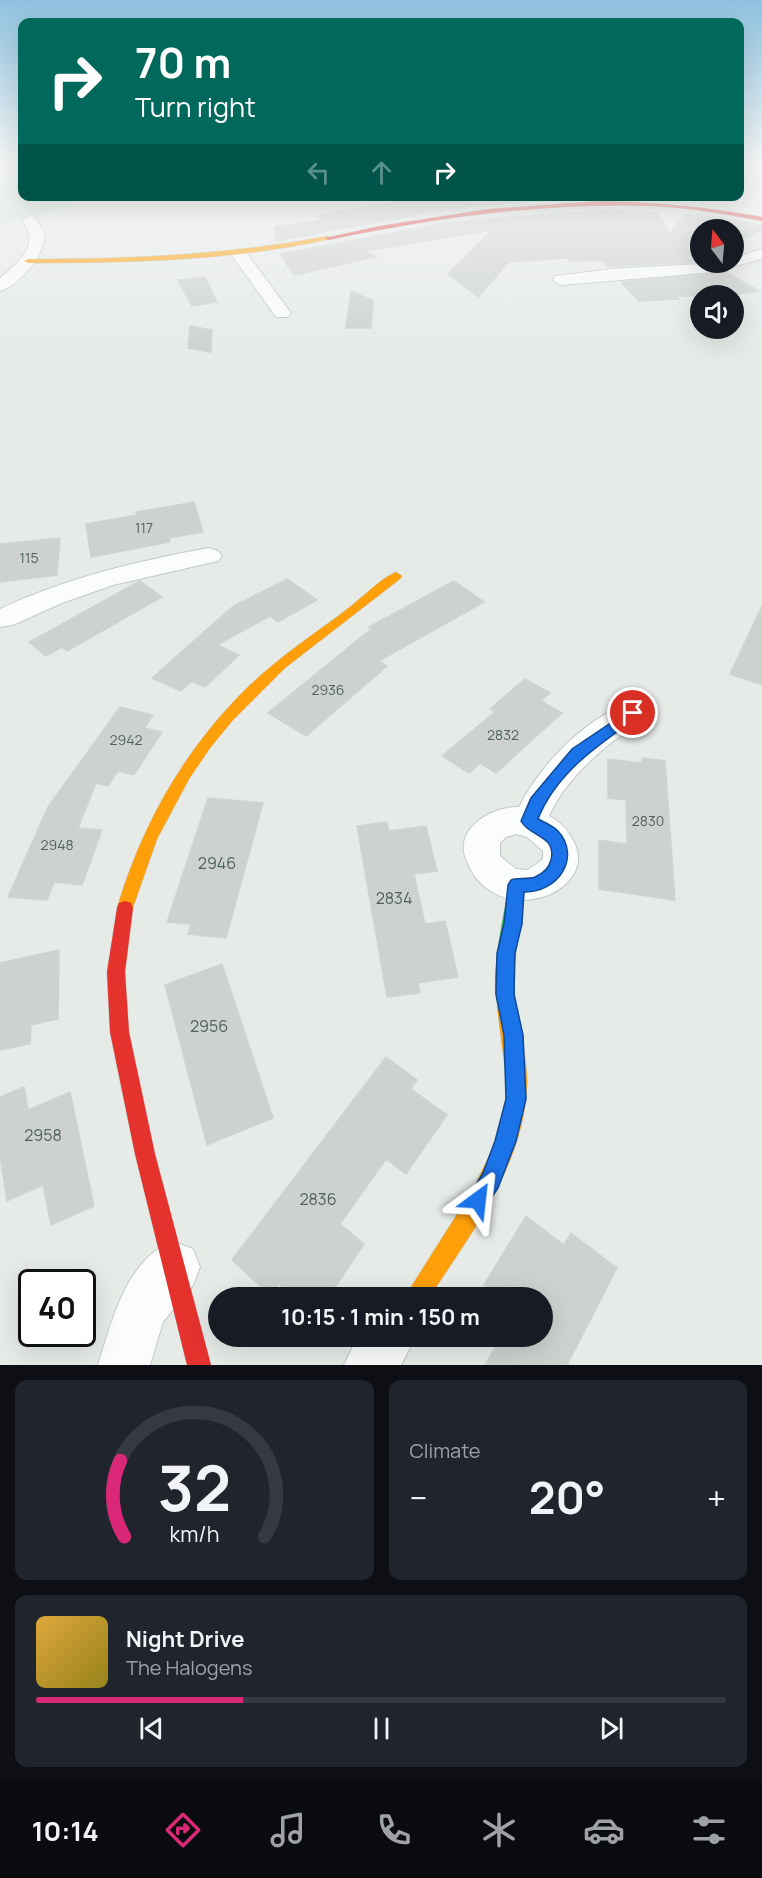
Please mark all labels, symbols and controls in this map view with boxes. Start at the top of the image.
text: 70 m [135,33,231,91]
icon: right [36,42,114,120]
text: Turn right [135,88,256,125]
icon: left [302,156,335,189]
icon: ahead [365,156,398,189]
icon: right [428,156,461,189]
north arrow [690,219,744,273]
map controls [690,219,744,339]
button: sound [690,285,744,339]
house number: 117 [135,518,153,537]
house number: 115 [19,548,39,567]
house number: 2936 [311,680,345,699]
pin [607,687,658,738]
icon: arrive [616,696,649,729]
house number: 2832 [487,725,519,744]
house number: 2942 [110,730,142,749]
house number: 2830 [632,811,664,830]
house number: 2948 [40,835,74,854]
house number: 2946 [198,852,236,874]
house number: 2834 [376,887,412,909]
house number: 2956 [190,1015,228,1037]
house number: 2958 [24,1124,62,1146]
position arrow [446,1168,510,1232]
house number: 2836 [299,1188,337,1210]
speed limit sign: 40 [18,1269,96,1347]
text: 10:15 · 1 min · 150 m [281,1302,480,1332]
text: Climate [410,1437,481,1464]
text: 32 [158,1444,231,1530]
text: 20° [529,1466,605,1528]
text: − [410,1475,427,1520]
text: + [707,1475,726,1520]
text: km/h [169,1519,219,1548]
text: Night Drive [126,1624,245,1654]
text: The Halogens [126,1654,252,1681]
icon: previous [135,1712,168,1745]
icon: pause [365,1712,398,1745]
icon: next [595,1712,628,1745]
icon: directions [162,1809,204,1851]
icon: music [267,1809,309,1851]
icon: phone [373,1809,415,1851]
icon: climate [478,1809,520,1851]
icon: car [583,1809,625,1851]
icon: filters [688,1809,730,1851]
text: 10:14 [32,1812,99,1849]

